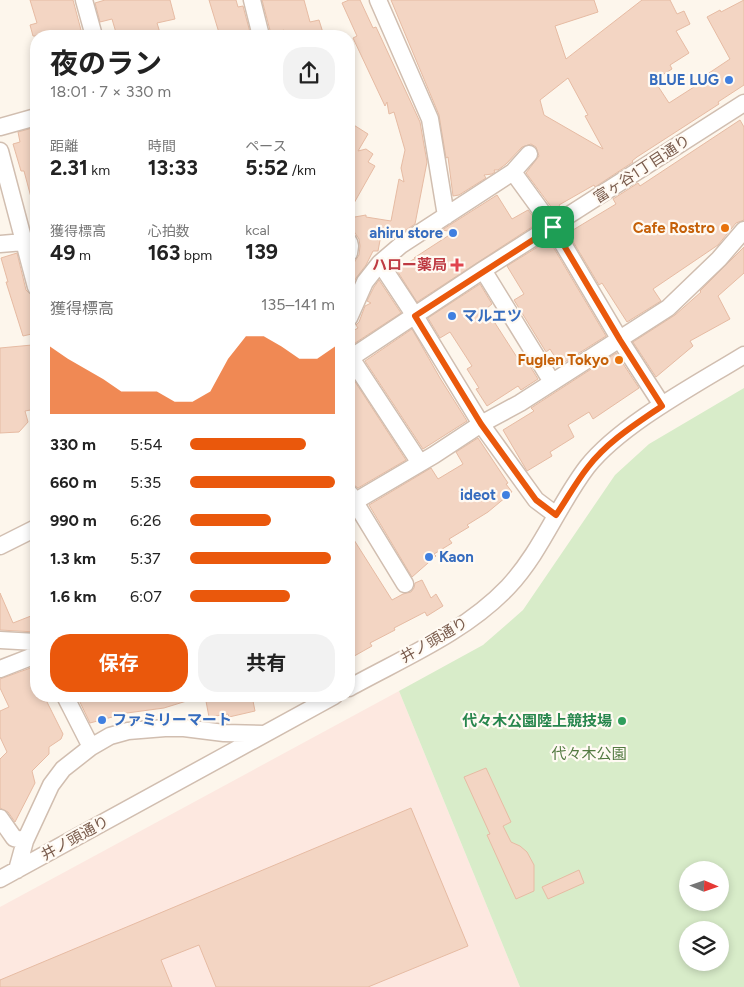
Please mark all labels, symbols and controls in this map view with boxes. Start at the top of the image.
text: 夜のラン [50,46,162,80]
button: share [283,47,335,99]
place label: BLUE LUG [649,71,719,89]
marker: BLUE LUG [723,74,735,86]
text: 18:01 · 7 × 330 m [50,82,171,101]
street label: 富ヶ谷1丁目通り [590,131,694,207]
text: 距離 [50,138,78,155]
text: 時間 [148,138,176,155]
text: ペース [245,138,287,155]
text: 2.31 [50,155,88,180]
text: 13:33 [148,155,198,180]
text: 5:52 [245,155,288,180]
text: km [88,162,110,179]
text: /km [288,162,316,179]
pin [532,206,574,248]
icon: arrive [539,213,567,241]
place label: Cafe Rostro [633,219,715,237]
text: kcal [245,222,270,239]
marker: Cafe Rostro [719,222,731,234]
text: 獲得標高 [50,223,106,240]
text: 心拍数 [148,223,190,240]
place label: ahiru store [369,224,444,242]
marker: ahiru store [447,227,459,239]
text: 139 [245,239,278,264]
text: 49 [50,240,75,265]
text: 163 [148,240,180,265]
text: m [75,247,91,264]
text: bpm [180,247,212,264]
place label: ハロー薬局 [372,256,447,274]
marker: ハロー薬局 [451,259,463,271]
text: 135–141 m [261,295,335,314]
text: 獲得標高 [50,299,114,318]
place label: マルエツ [462,307,522,325]
marker: マルエツ [446,310,458,322]
place label: Fuglen Tokyo [518,351,609,369]
marker: Fuglen Tokyo [613,354,625,366]
text: 330 m [50,435,96,454]
text: 5:54 [130,435,162,454]
text: 660 m [50,473,97,492]
text: 5:35 [130,473,161,492]
place label: ideot [460,486,496,504]
marker: ideot [500,489,512,501]
text: 990 m [50,511,97,530]
text: 6:26 [130,511,161,530]
place label: Kaon [439,548,474,566]
text: 1.3 km [50,549,96,568]
text: 5:37 [130,549,161,568]
marker: Kaon [423,551,435,563]
text: 1.6 km [50,587,96,606]
text: 6:07 [130,587,162,606]
street label: 井ノ頭通り [397,613,471,667]
button: 保存 [50,634,188,692]
button: 共有 [198,634,335,692]
place label: ファミリーマート [112,711,232,729]
place label: 代々木公園陸上競技場 [462,712,612,730]
marker: ファミリーマート [96,714,108,726]
marker: 代々木公園陸上競技場 [616,715,628,727]
park label: 代々木公園 [551,745,627,763]
street label: 井ノ頭通り [38,812,112,864]
north arrow [679,861,729,911]
map controls [679,861,729,971]
button: layers [679,921,729,971]

